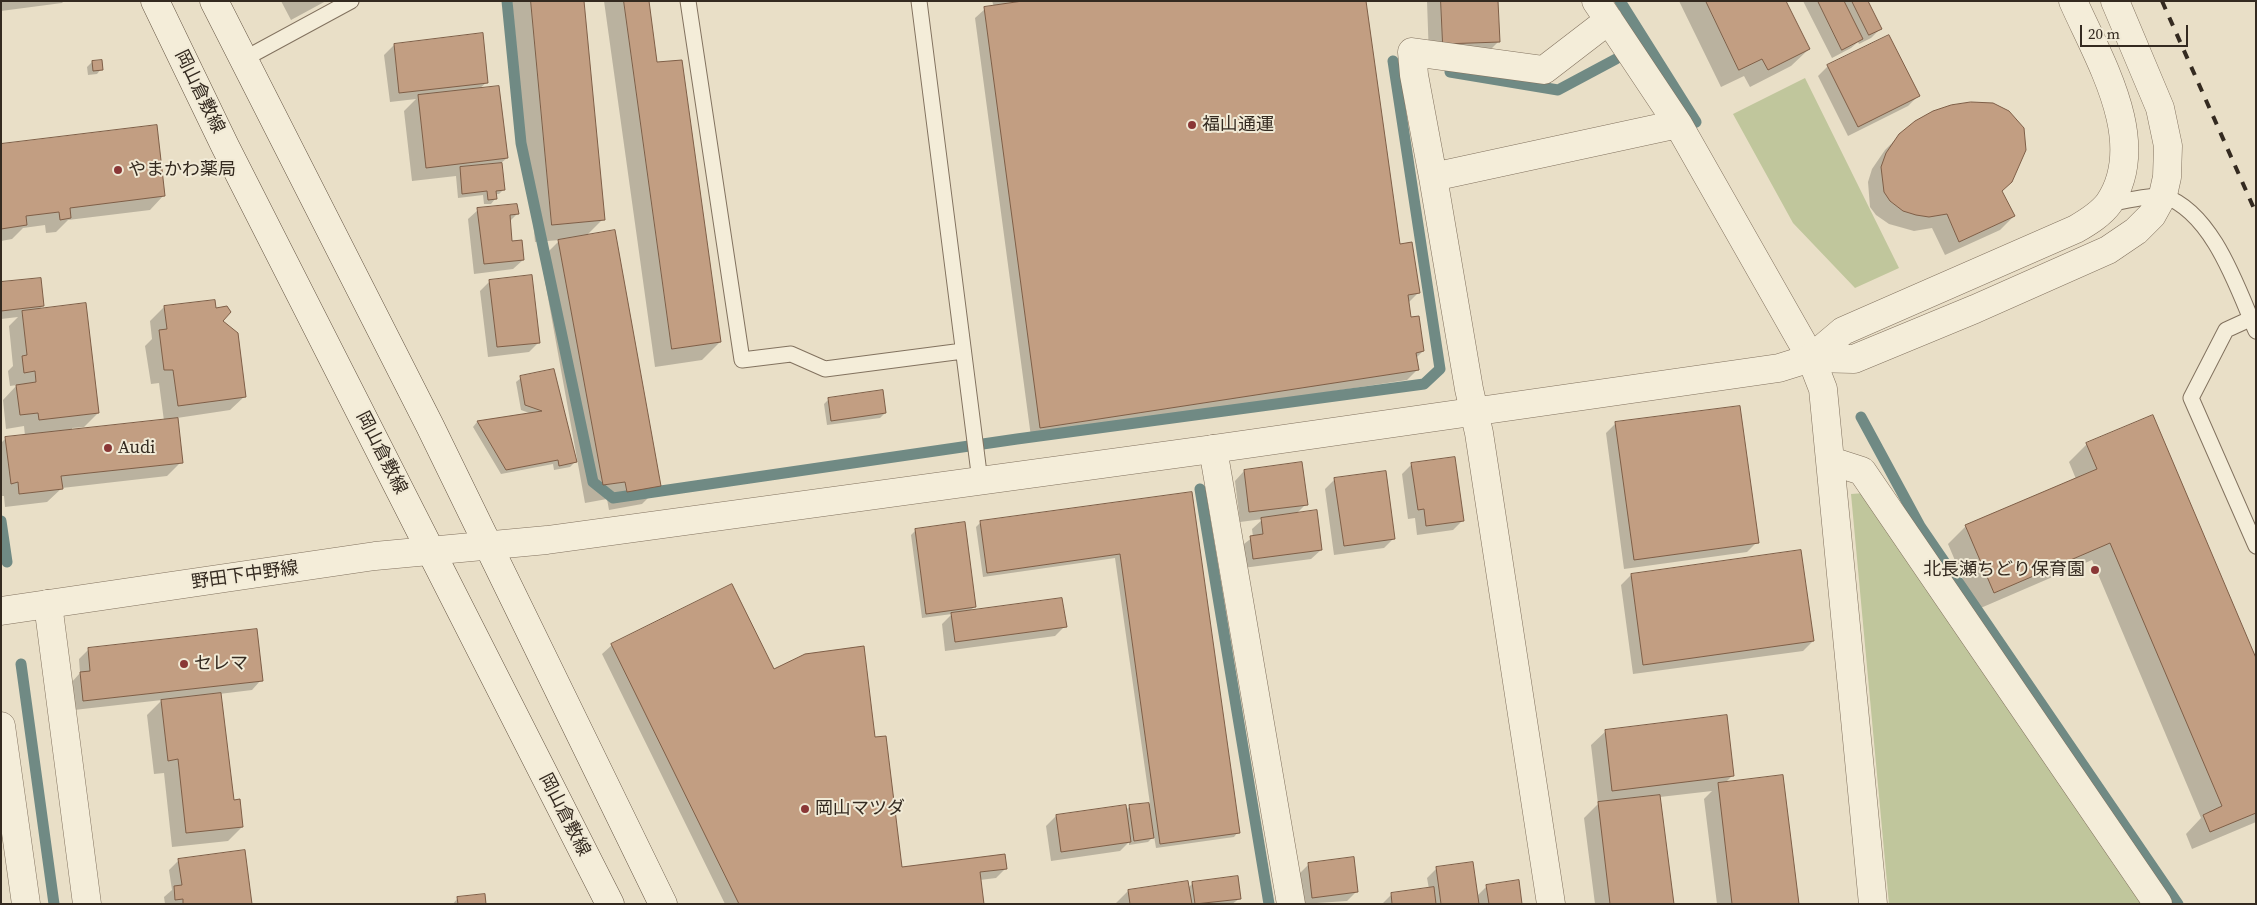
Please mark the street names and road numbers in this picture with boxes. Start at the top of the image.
street label: 岡山倉敷線 [170,47,228,137]
street label: 岡山倉敷線 [351,408,411,498]
street label: 野田下中野線 [190,558,300,594]
street label: 岡山倉敷線 [534,770,594,860]

